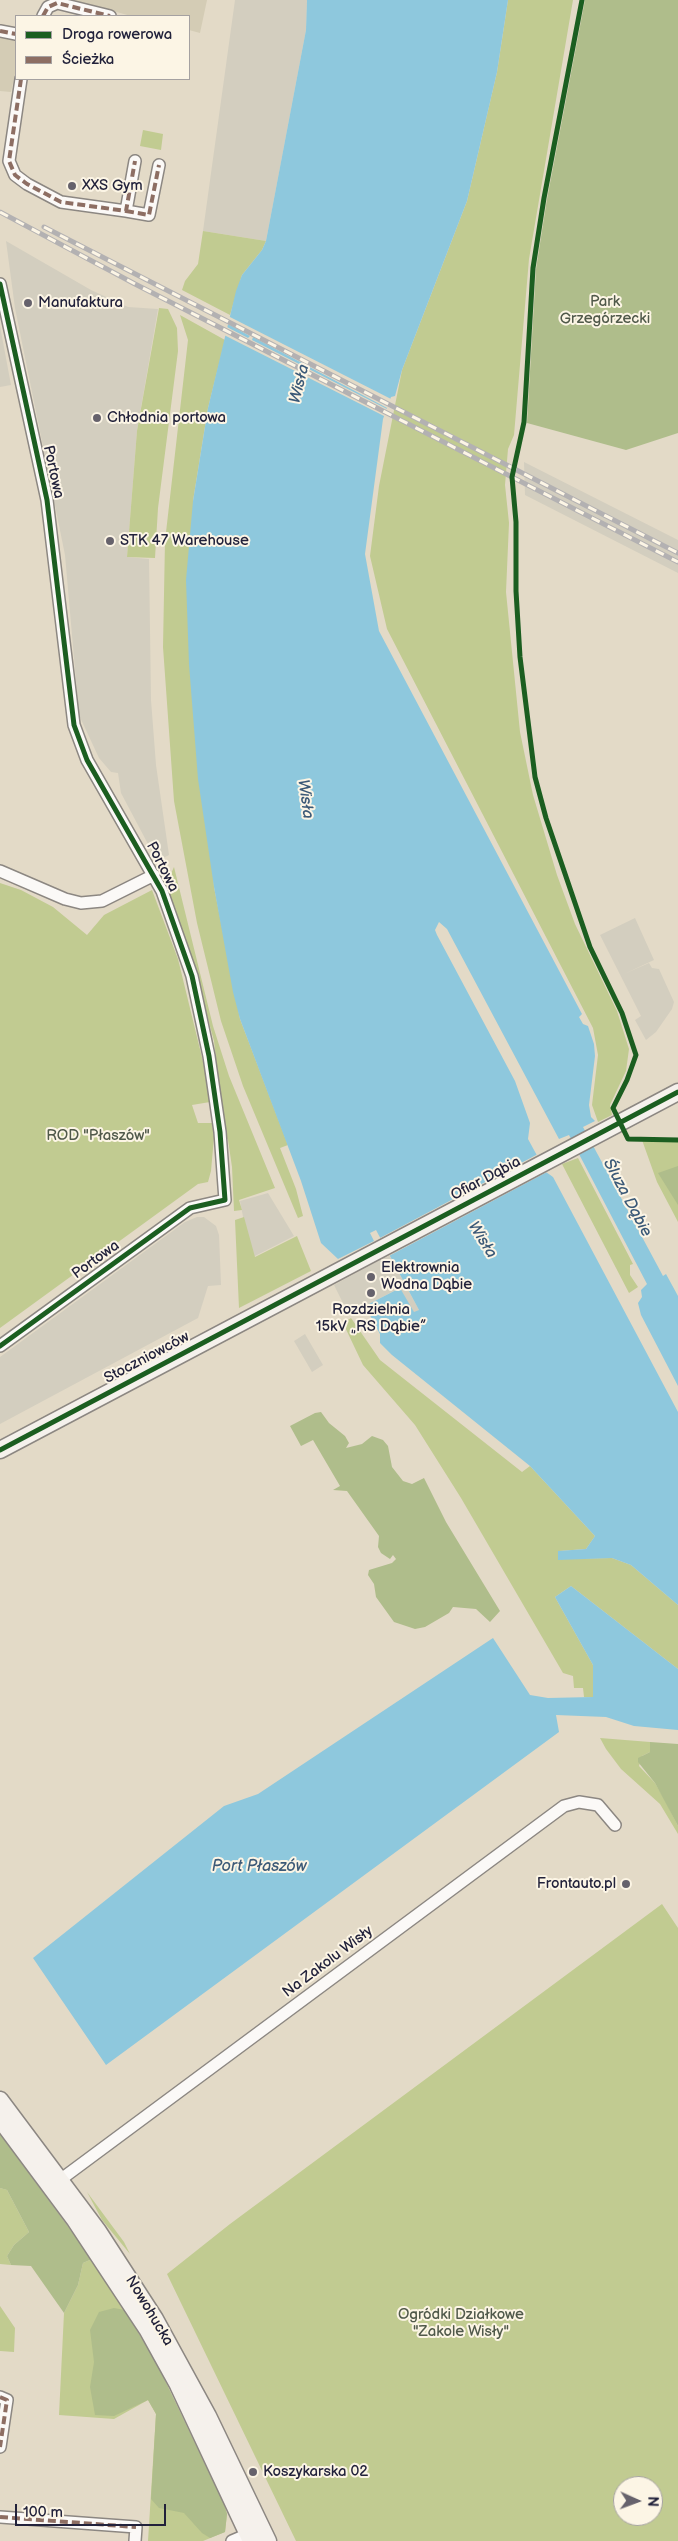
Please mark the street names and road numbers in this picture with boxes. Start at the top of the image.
street label: Portowa [39,444,67,500]
street label: Portowa [142,839,182,895]
street label: Ofiar Dąbia [448,1153,524,1205]
street label: Portowa [69,1237,123,1283]
street label: Stoczniowców [101,1328,193,1388]
street label: Na Zakolu Wisły [279,1922,377,2002]
street label: Nowohucka [121,2273,177,2349]

